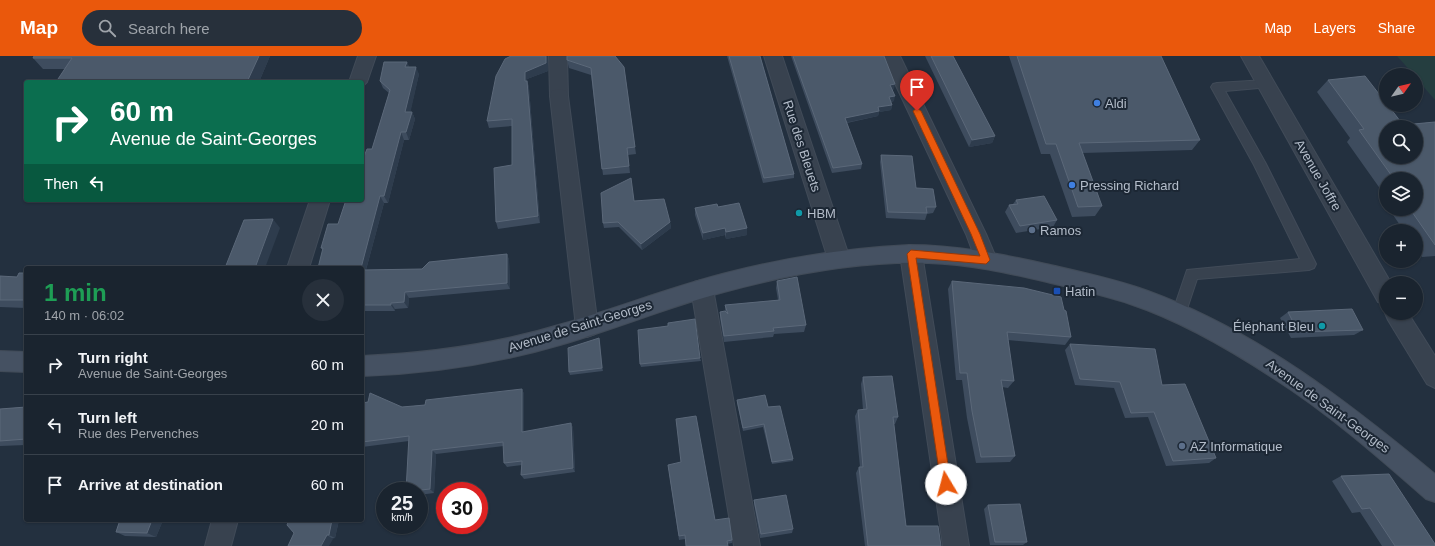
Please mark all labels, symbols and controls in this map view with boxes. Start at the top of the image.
search box [82,10,362,46]
text: Map [20,17,58,38]
icon: search [96,17,118,39]
text: Search here [128,20,210,37]
text: Map [1264,20,1292,36]
text: Layers [1314,20,1356,36]
text: Share [1378,20,1415,36]
north arrow [1379,68,1423,112]
map controls [1379,68,1423,320]
pin [900,70,934,111]
icon: arrive [906,76,928,98]
icon: right [44,96,96,148]
text: 60 m [110,96,174,127]
place label: Aldi [1105,96,1127,111]
street label: Rue des Bleuets [780,98,824,194]
marker: Aldi [1092,98,1102,108]
button: search [1379,120,1423,164]
text: Avenue de Saint-Georges [110,129,317,149]
street label: Avenue Joffre [1292,137,1344,213]
icon: left [86,172,108,194]
button: layers [1379,172,1423,216]
text: Then [44,175,78,192]
place label: Pressing Richard [1080,178,1179,193]
marker: Pressing Richard [1067,180,1077,190]
place label: HBM [807,206,836,221]
marker: HBM [794,208,804,218]
place label: Ramos [1040,223,1082,238]
button: + [1379,224,1423,268]
marker: Ramos [1027,225,1037,235]
button: − [1379,276,1423,320]
text: 1 min [44,279,107,306]
button: close [302,279,344,321]
place label: Hatin [1065,284,1095,299]
marker: Hatin [1052,286,1062,296]
street label: Avenue de Saint-Georges [506,297,654,355]
text: 140 m · 06:02 [44,308,124,323]
place label: Éléphant Bleu [1233,319,1314,334]
marker: Éléphant Bleu [1317,321,1327,331]
text: Turn right [78,349,148,366]
icon: right [44,354,66,376]
text: 60 m [311,356,344,373]
street label: Avenue de Saint-Georges [1263,356,1393,456]
text: Avenue de Saint-Georges [78,366,227,381]
text: Turn left [78,409,137,426]
icon: left [44,414,66,436]
text: 20 m [311,416,344,433]
text: Rue des Pervenches [78,426,199,441]
place label: AZ Informatique [1190,439,1283,454]
marker: AZ Informatique [1177,441,1187,451]
position arrow [925,463,967,505]
icon: arrive [44,474,66,496]
text: Arrive at destination [78,476,223,493]
text: 60 m [311,476,344,493]
speed limit sign: 30 [436,482,488,534]
text: 25 [391,492,413,514]
text: km/h [391,512,413,523]

